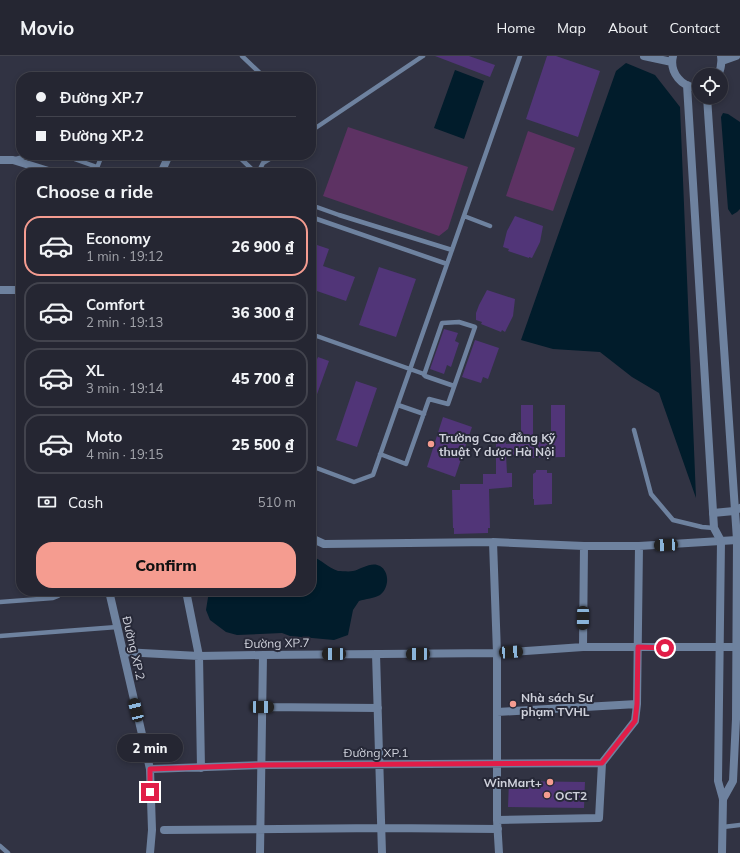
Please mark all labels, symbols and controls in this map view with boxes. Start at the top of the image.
text: Movio [20,16,74,40]
text: Home [496,19,535,37]
text: Map [557,19,586,37]
text: About [608,19,648,37]
text: Contact [670,19,720,37]
map controls [692,68,728,104]
button: locate [692,68,728,104]
text: Đường XP.7 [60,88,144,107]
text: Đường XP.2 [60,126,144,145]
text: Choose a ride [36,180,153,203]
icon: car [38,228,74,264]
text: Economy [86,229,151,248]
text: 26 900 ₫ [232,237,294,256]
text: 1 min · 19:12 [86,248,163,264]
icon: car [38,294,74,330]
text: Comfort [86,295,144,314]
text: 36 300 ₫ [232,303,294,322]
text: 2 min · 19:13 [86,314,163,330]
icon: car [38,360,74,396]
text: XL [86,361,104,380]
text: 45 700 ₫ [232,369,294,388]
text: 3 min · 19:14 [86,380,163,396]
icon: car [38,426,74,462]
text: Moto [86,427,122,446]
place label: Trường Cao đẳng Kỹ thuật Y dược Hà Nội [439,430,556,459]
text: 25 500 ₫ [232,435,294,454]
marker: Trường Cao đẳng Kỹ thuật Y dược Hà Nội [426,439,436,449]
text: 4 min · 19:15 [86,446,163,462]
icon: cash [36,491,58,513]
text: Cash [68,493,103,512]
text: 510 m [258,494,296,510]
car [654,538,678,552]
button: Confirm [36,542,296,588]
car [577,606,589,630]
street label: Đường XP.2 [119,615,149,681]
street label: Đường XP.7 [244,635,310,651]
route start [656,639,674,657]
car [499,645,523,659]
car [322,648,346,660]
car [406,648,430,660]
place label: Nhà sách Sư phạm TVHL [521,690,594,719]
car [127,697,145,723]
marker: Nhà sách Sư phạm TVHL [508,699,518,709]
car [250,701,274,713]
callout: 2 min [117,734,183,762]
text: 2 min [133,740,167,756]
street label: Đường XP.1 [343,745,409,760]
place label: WinMart+ [483,775,542,790]
marker: WinMart+ [545,777,555,787]
route end [141,783,159,801]
place label: OCT2 [555,788,587,803]
marker: OCT2 [542,790,552,800]

